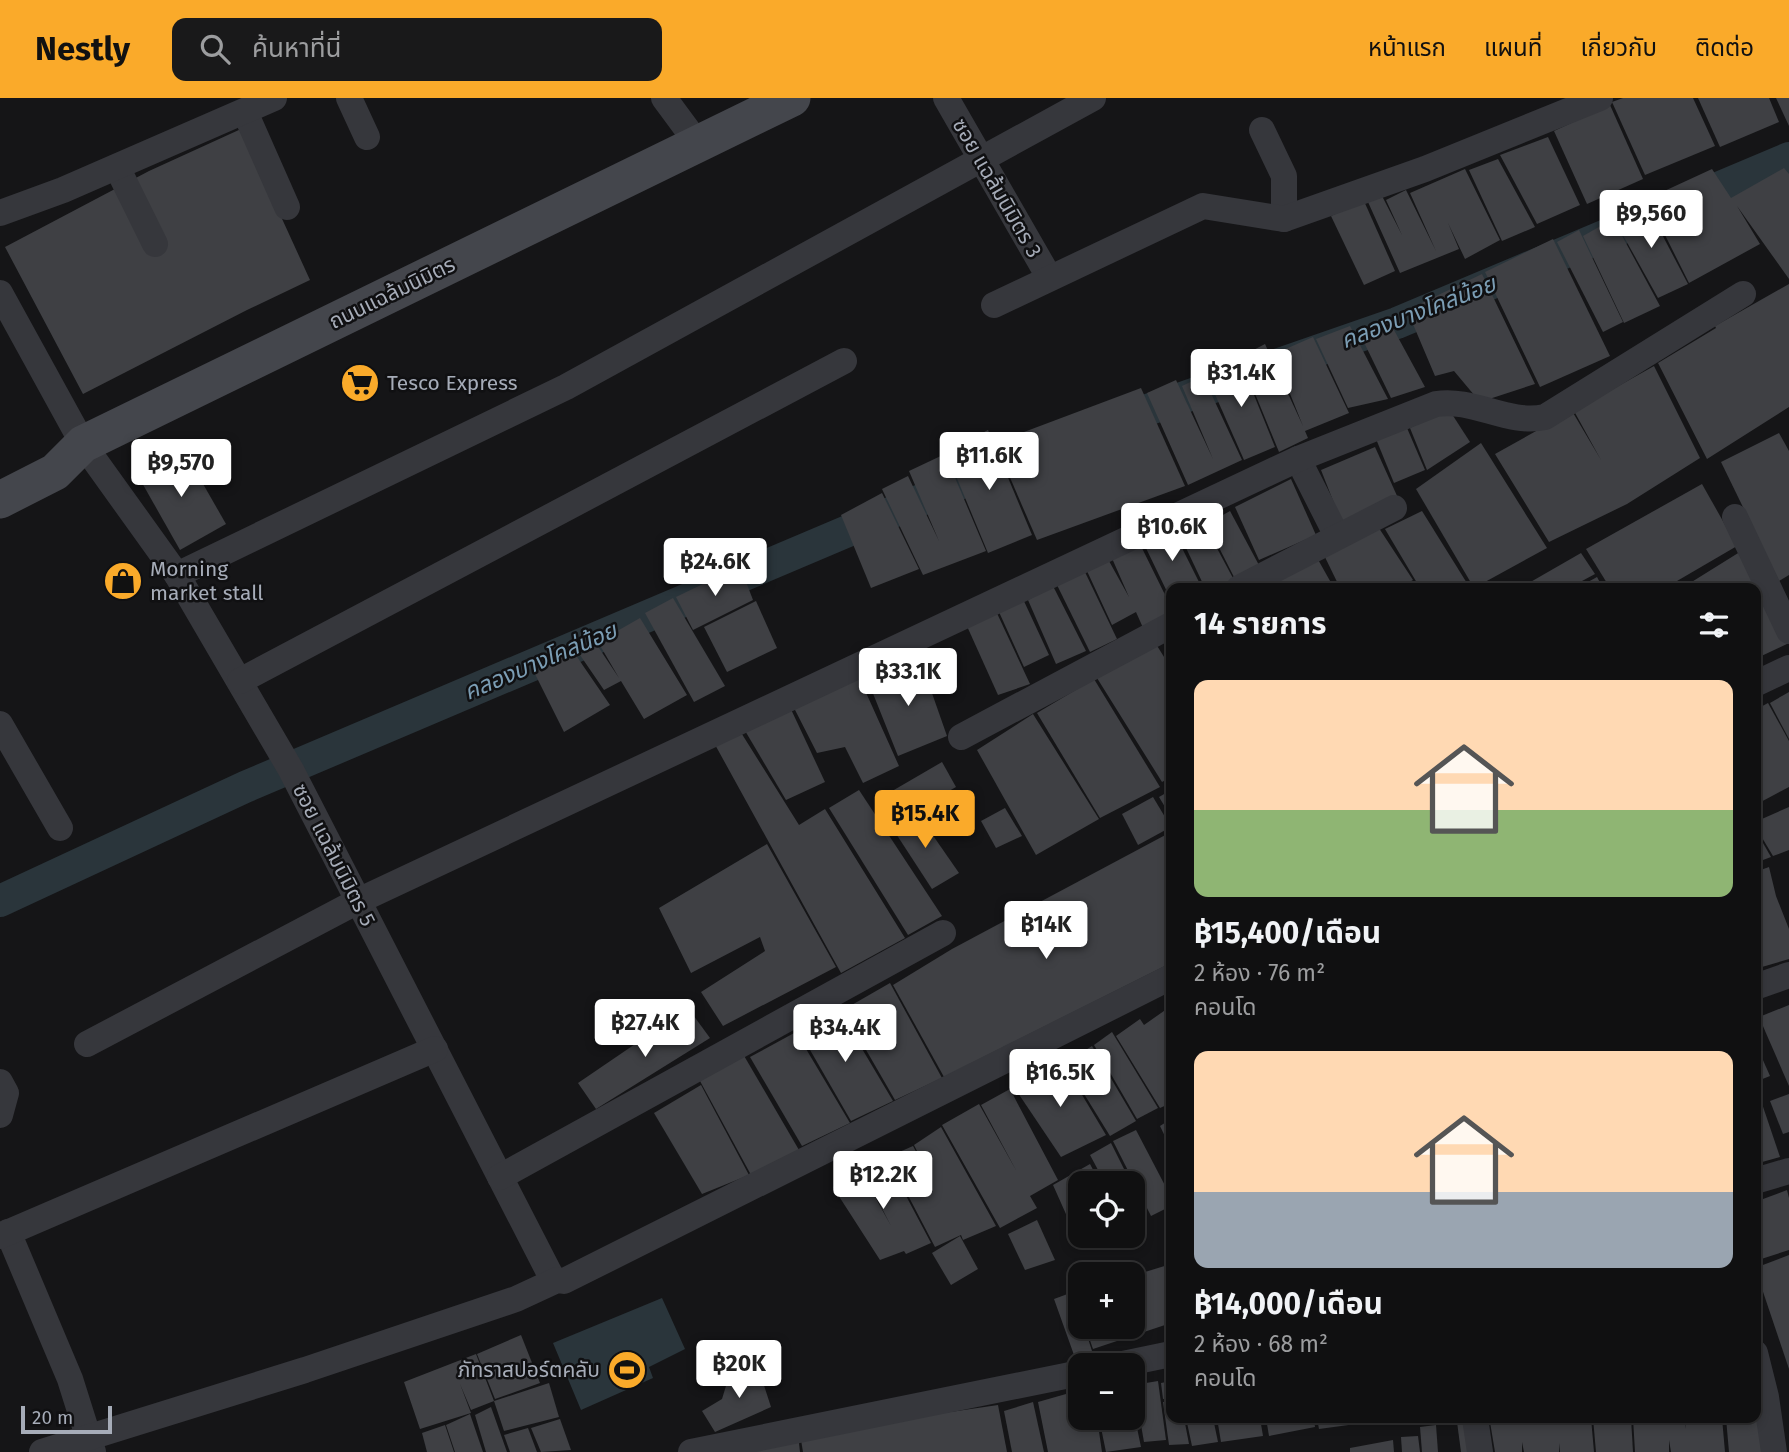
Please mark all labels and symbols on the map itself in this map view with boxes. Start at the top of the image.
street label: ซอย แฉล้มนิมิตร 3 [947,114,1047,262]
pin: ฿9,560 [1594,190,1708,250]
street label: ถนนแฉล้มนิมิตร [325,251,459,335]
water label: คลองบางโคล่น้อย [1337,269,1501,354]
pin: ฿31.4K [1184,350,1298,409]
supermarket icon: Tesco Express [339,362,381,404]
place label: Tesco Express [387,370,518,396]
pin: ฿11.6K [932,432,1046,492]
pin: ฿9,570 [124,440,238,499]
pin: ฿10.6K [1115,504,1229,563]
pin: ฿24.6K [658,538,772,598]
place label: Morning market stall [150,556,263,606]
shop icon: Morning market stall [102,560,144,602]
water label: คลองบางโคล่น้อย [459,616,622,706]
pin: ฿33.1K [851,648,965,708]
street label: ซอย แฉล้มนิมิตร 5 [287,779,381,931]
pin: ฿15.4K [868,790,982,850]
pin: ฿14K [1005,902,1087,961]
pin: ฿27.4K [588,1000,702,1059]
pin: ฿34.4K [788,1004,902,1064]
pin: ฿16.5K [1003,1049,1117,1109]
pin: ฿12.2K [826,1152,940,1211]
pin: ฿20K [698,1340,780,1400]
sports icon: ภัทราสปอร์ตคลับ [606,1349,648,1391]
place label: ภัทราสปอร์ตคลับ [458,1357,600,1383]
scale bar [21,1403,112,1435]

